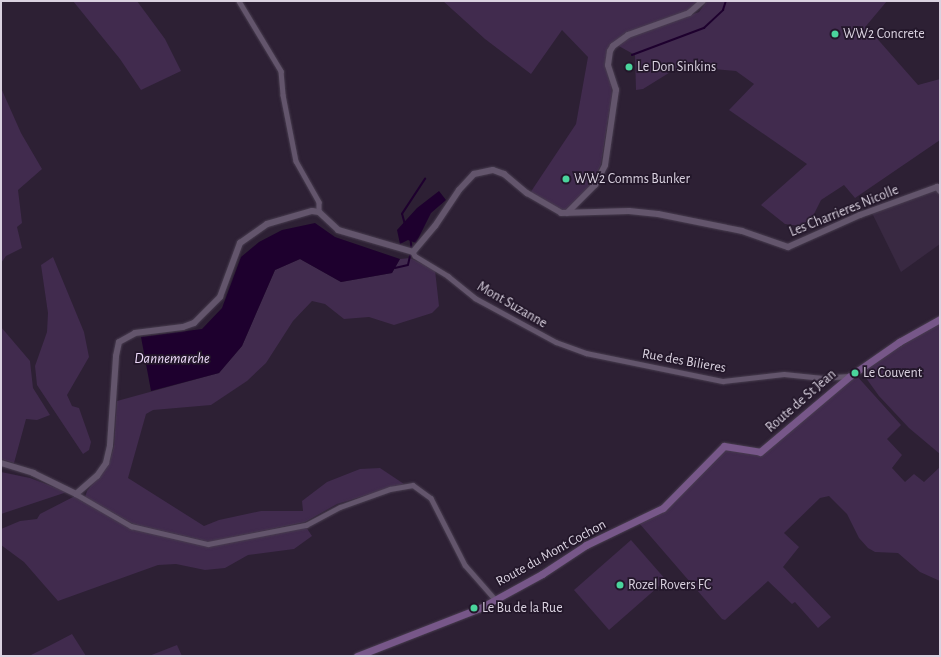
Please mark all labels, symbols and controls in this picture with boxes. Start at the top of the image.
place label: WW2 Concrete [843,26,925,42]
marker: WW2 Concrete [830,29,840,39]
place label: Le Don Sinkins [637,59,716,75]
marker: Le Don Sinkins [624,62,634,72]
place label: WW2 Comms Bunker [574,171,690,187]
marker: WW2 Comms Bunker [561,174,571,184]
street label: Les Charrieres Nicolle [787,181,901,241]
street label: Mont Suzanne [474,278,550,332]
street label: Rue des Bilieres [641,345,727,377]
water label: Dannemarche [134,350,210,368]
place label: Le Couvent [863,365,922,381]
street label: Route de St Jean [762,366,840,436]
marker: Le Couvent [850,368,860,378]
street label: Route du Mont Cochon [493,516,609,590]
place label: Rozel Rovers FC [628,577,711,593]
marker: Rozel Rovers FC [615,580,625,590]
place label: Le Bu de la Rue [482,600,563,616]
marker: Le Bu de la Rue [469,603,479,613]

